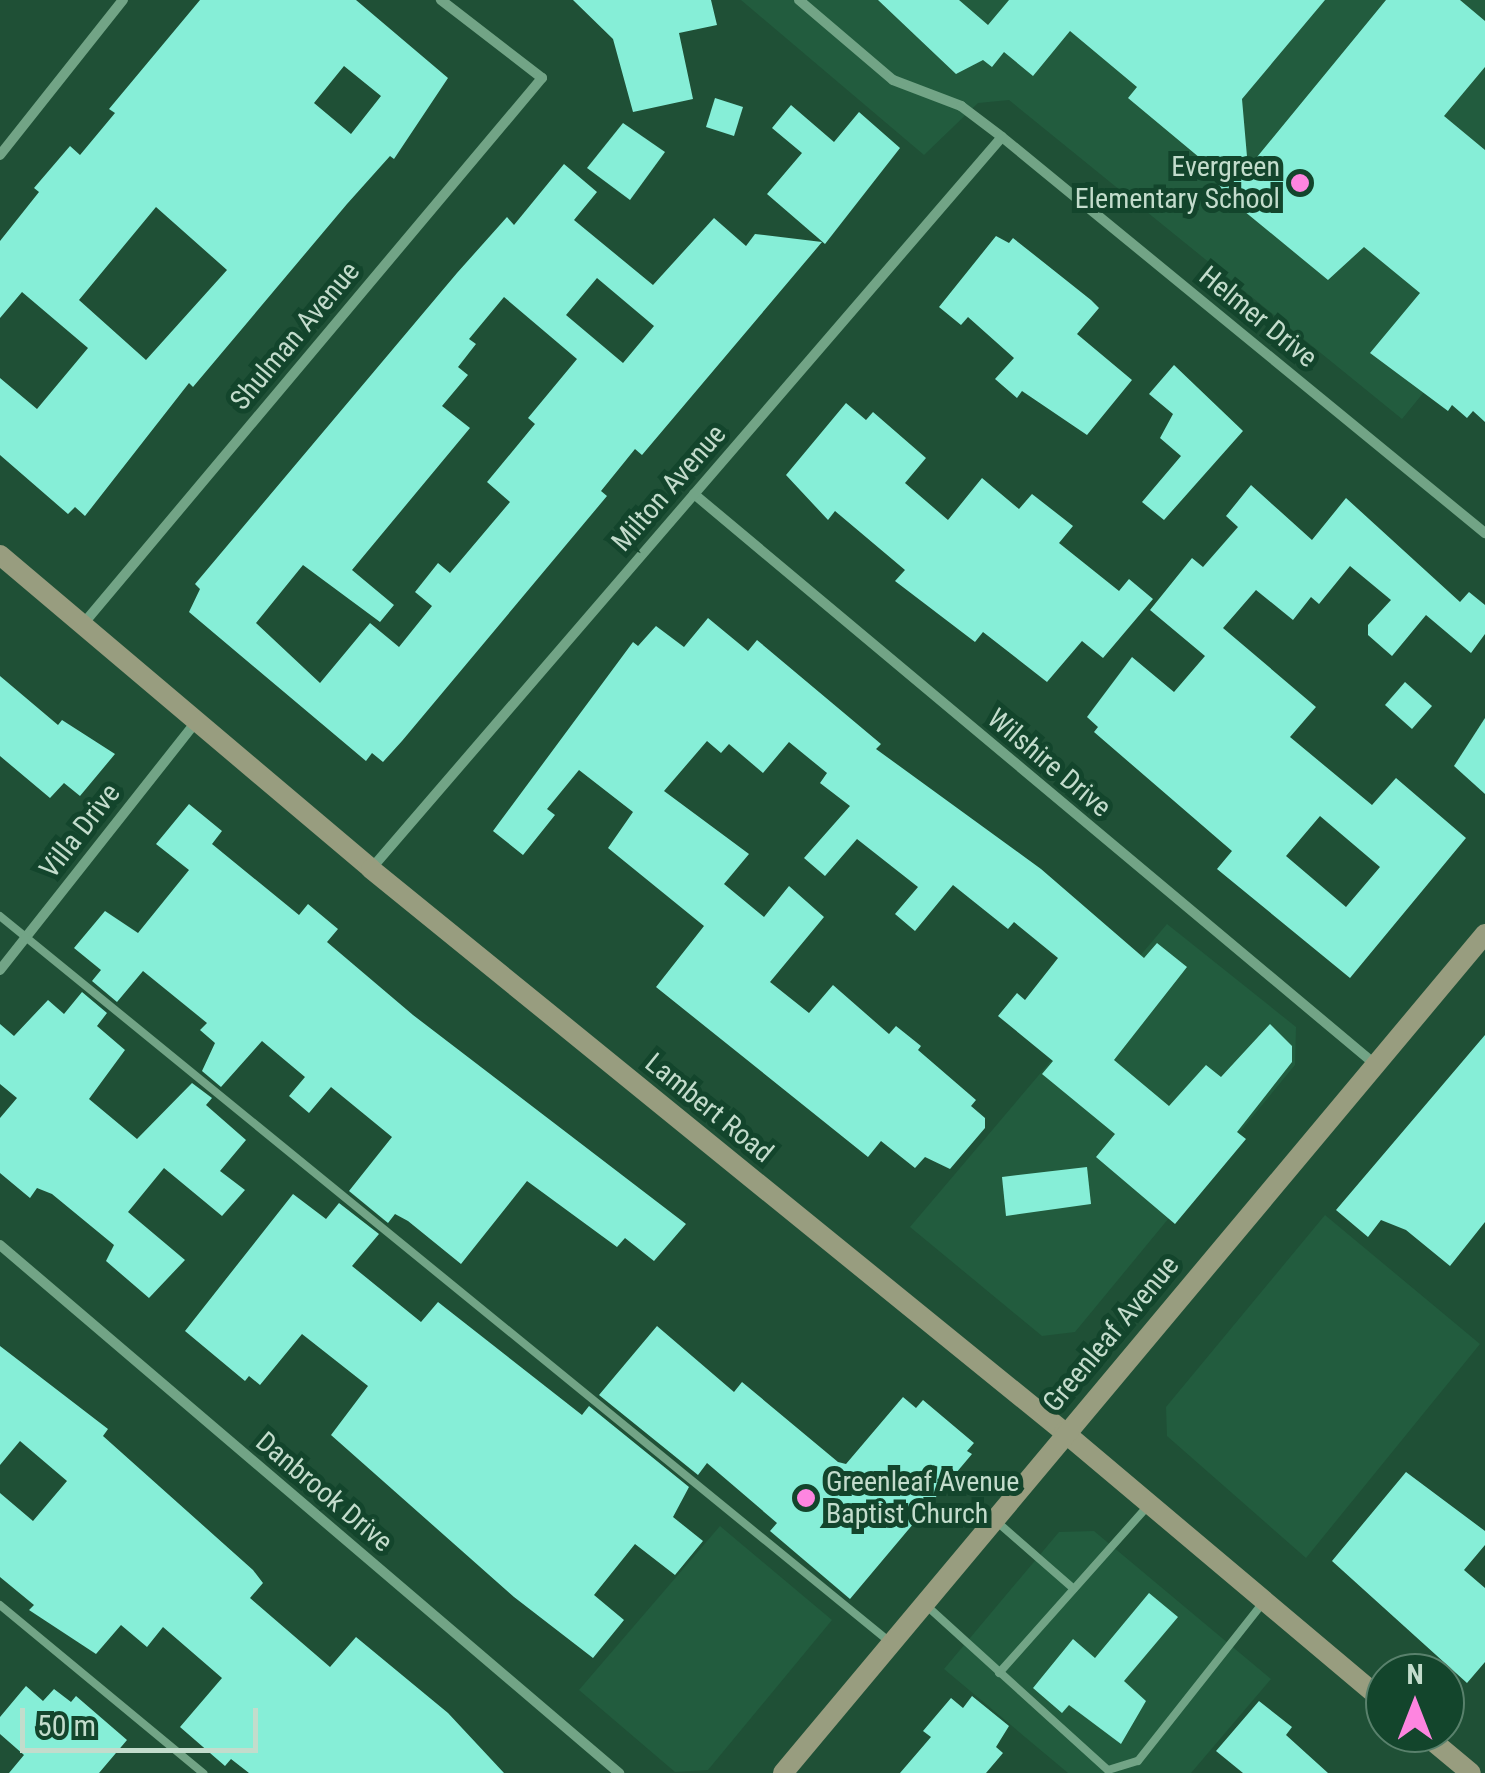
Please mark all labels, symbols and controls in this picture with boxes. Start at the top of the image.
place label: Evergreen Elementary School [1075,150,1280,216]
marker: Evergreen Elementary School [1289,172,1311,194]
street label: Shulman Avenue [223,255,367,417]
street label: Helmer Drive [1192,259,1324,375]
street label: Milton Avenue [605,418,733,558]
street label: Wilshire Drive [981,702,1117,824]
street label: Villa Drive [33,777,127,885]
street label: Lambert Road [638,1046,780,1170]
street label: Greenleaf Avenue [1036,1249,1186,1419]
street label: Danbrook Drive [249,1425,399,1559]
place label: Greenleaf Avenue Baptist Church [826,1465,1019,1531]
marker: Greenleaf Avenue Baptist Church [795,1487,817,1509]
north arrow [1365,1653,1465,1753]
text: N [1406,1658,1424,1691]
scale bar [25,1688,262,1750]
text: 50 m [37,1708,96,1743]

